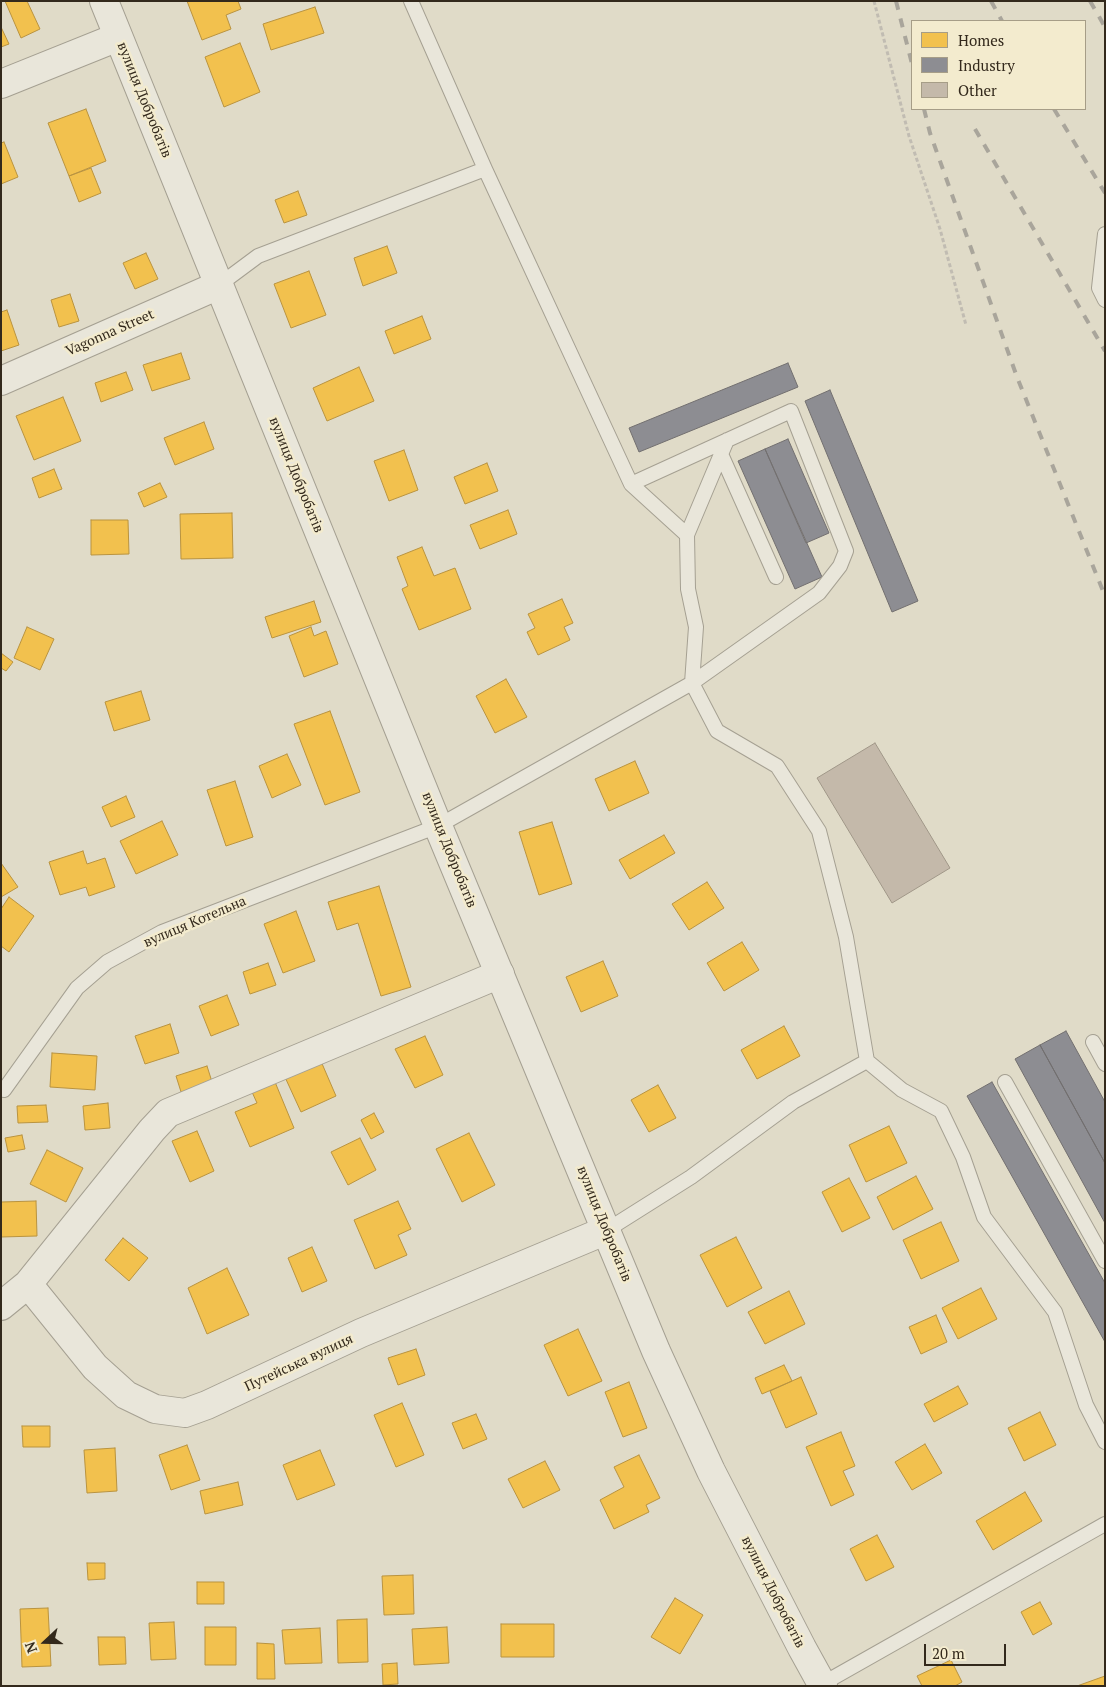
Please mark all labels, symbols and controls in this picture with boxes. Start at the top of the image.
legend [911,20,1086,110]
text: Homes [958,30,1004,50]
street label: вулиця Добробатів [113,40,175,160]
text: Industry [958,55,1015,75]
text: Other [958,80,997,100]
street label: Vagonna Street [63,306,157,360]
street label: вулиця Добробатів [265,415,327,535]
street label: вулиця Добробатів [418,790,480,910]
street label: вулиця Котельна [141,893,249,951]
street label: вулиця Добробатів [573,1164,635,1284]
street label: Путейська вулиця [242,1331,356,1395]
street label: вулиця Добробатів [738,1533,808,1651]
north arrow [20,1617,70,1667]
scale bar [926,1634,1008,1666]
text: N [20,1639,41,1656]
text: 20 m [932,1643,965,1663]

